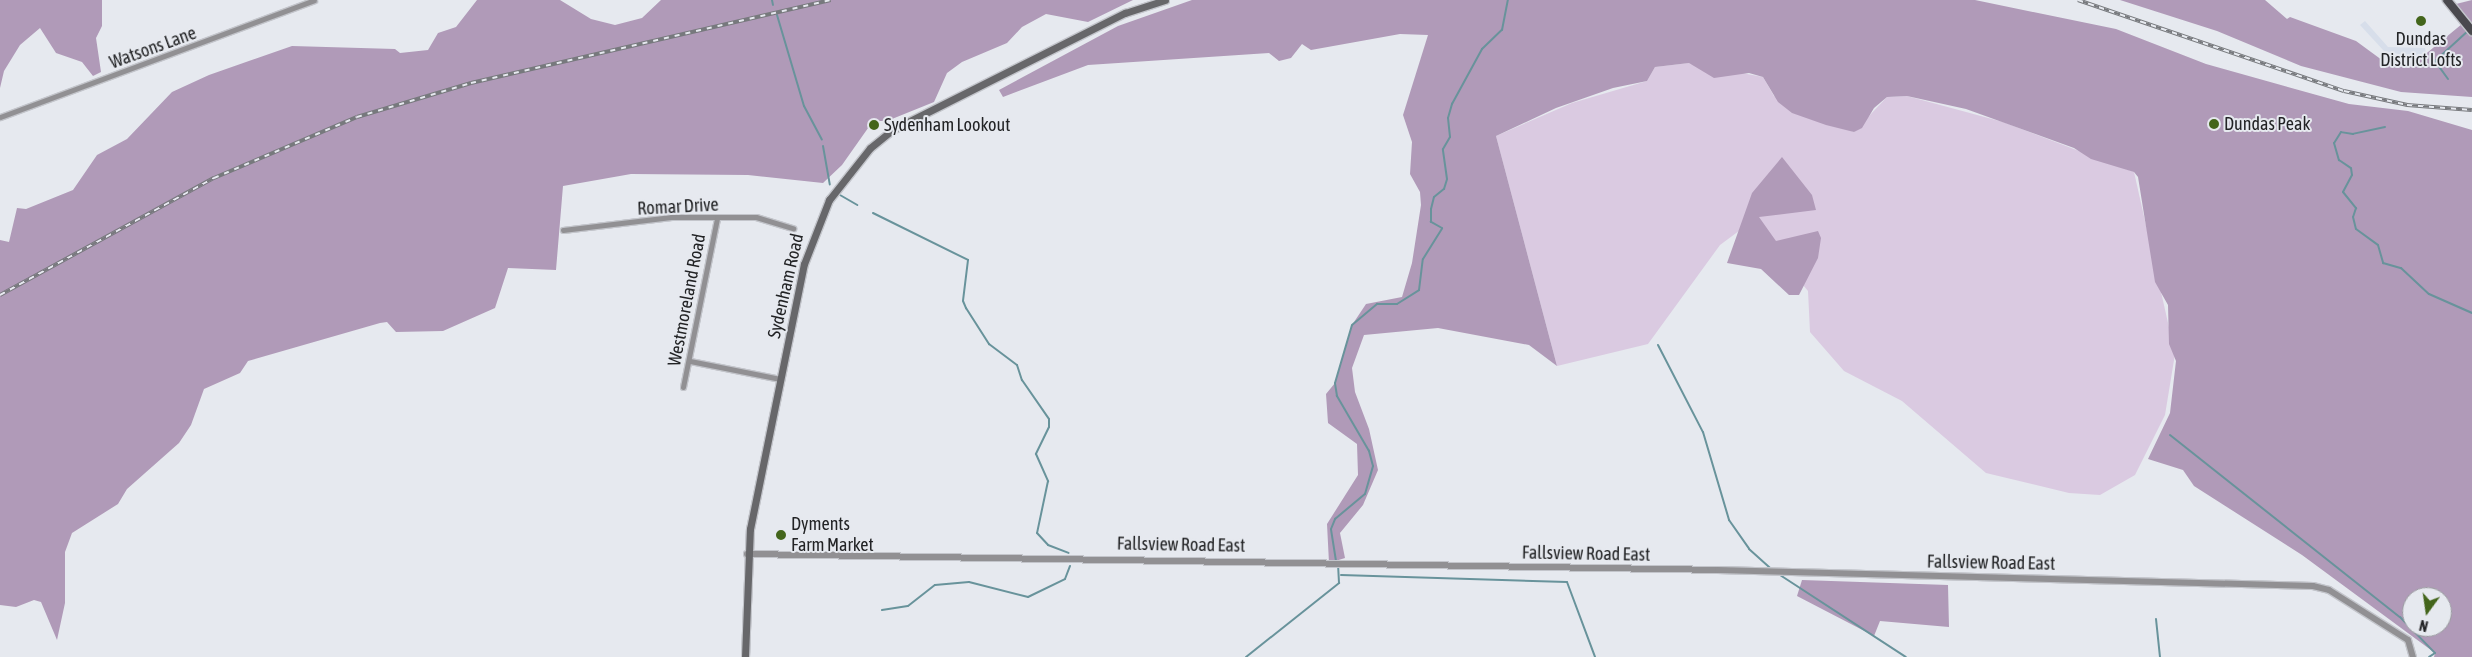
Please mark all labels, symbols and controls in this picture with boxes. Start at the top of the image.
marker: Dundas District Lofts [2415,15,2427,27]
street label: Watsons Lane [107,22,199,74]
place label: Dundas District Lofts [2380,29,2462,72]
place label: Dundas Peak [2224,113,2310,135]
place label: Sydenham Lookout [884,114,1010,136]
marker: Dundas Peak [2208,118,2220,130]
marker: Sydenham Lookout [868,119,880,131]
street label: Romar Drive [637,194,719,220]
street label: Sydenham Road [763,231,809,341]
street label: Westmoreland Road [664,232,710,368]
place label: Dyments Farm Market [791,514,874,556]
marker: Dyments Farm Market [775,529,787,541]
street label: Fallsview Road East [1117,533,1245,557]
street label: Fallsview Road East [1522,542,1650,566]
street label: Fallsview Road East [1927,551,2055,575]
north arrow [2402,587,2452,637]
text: N [2418,617,2430,634]

